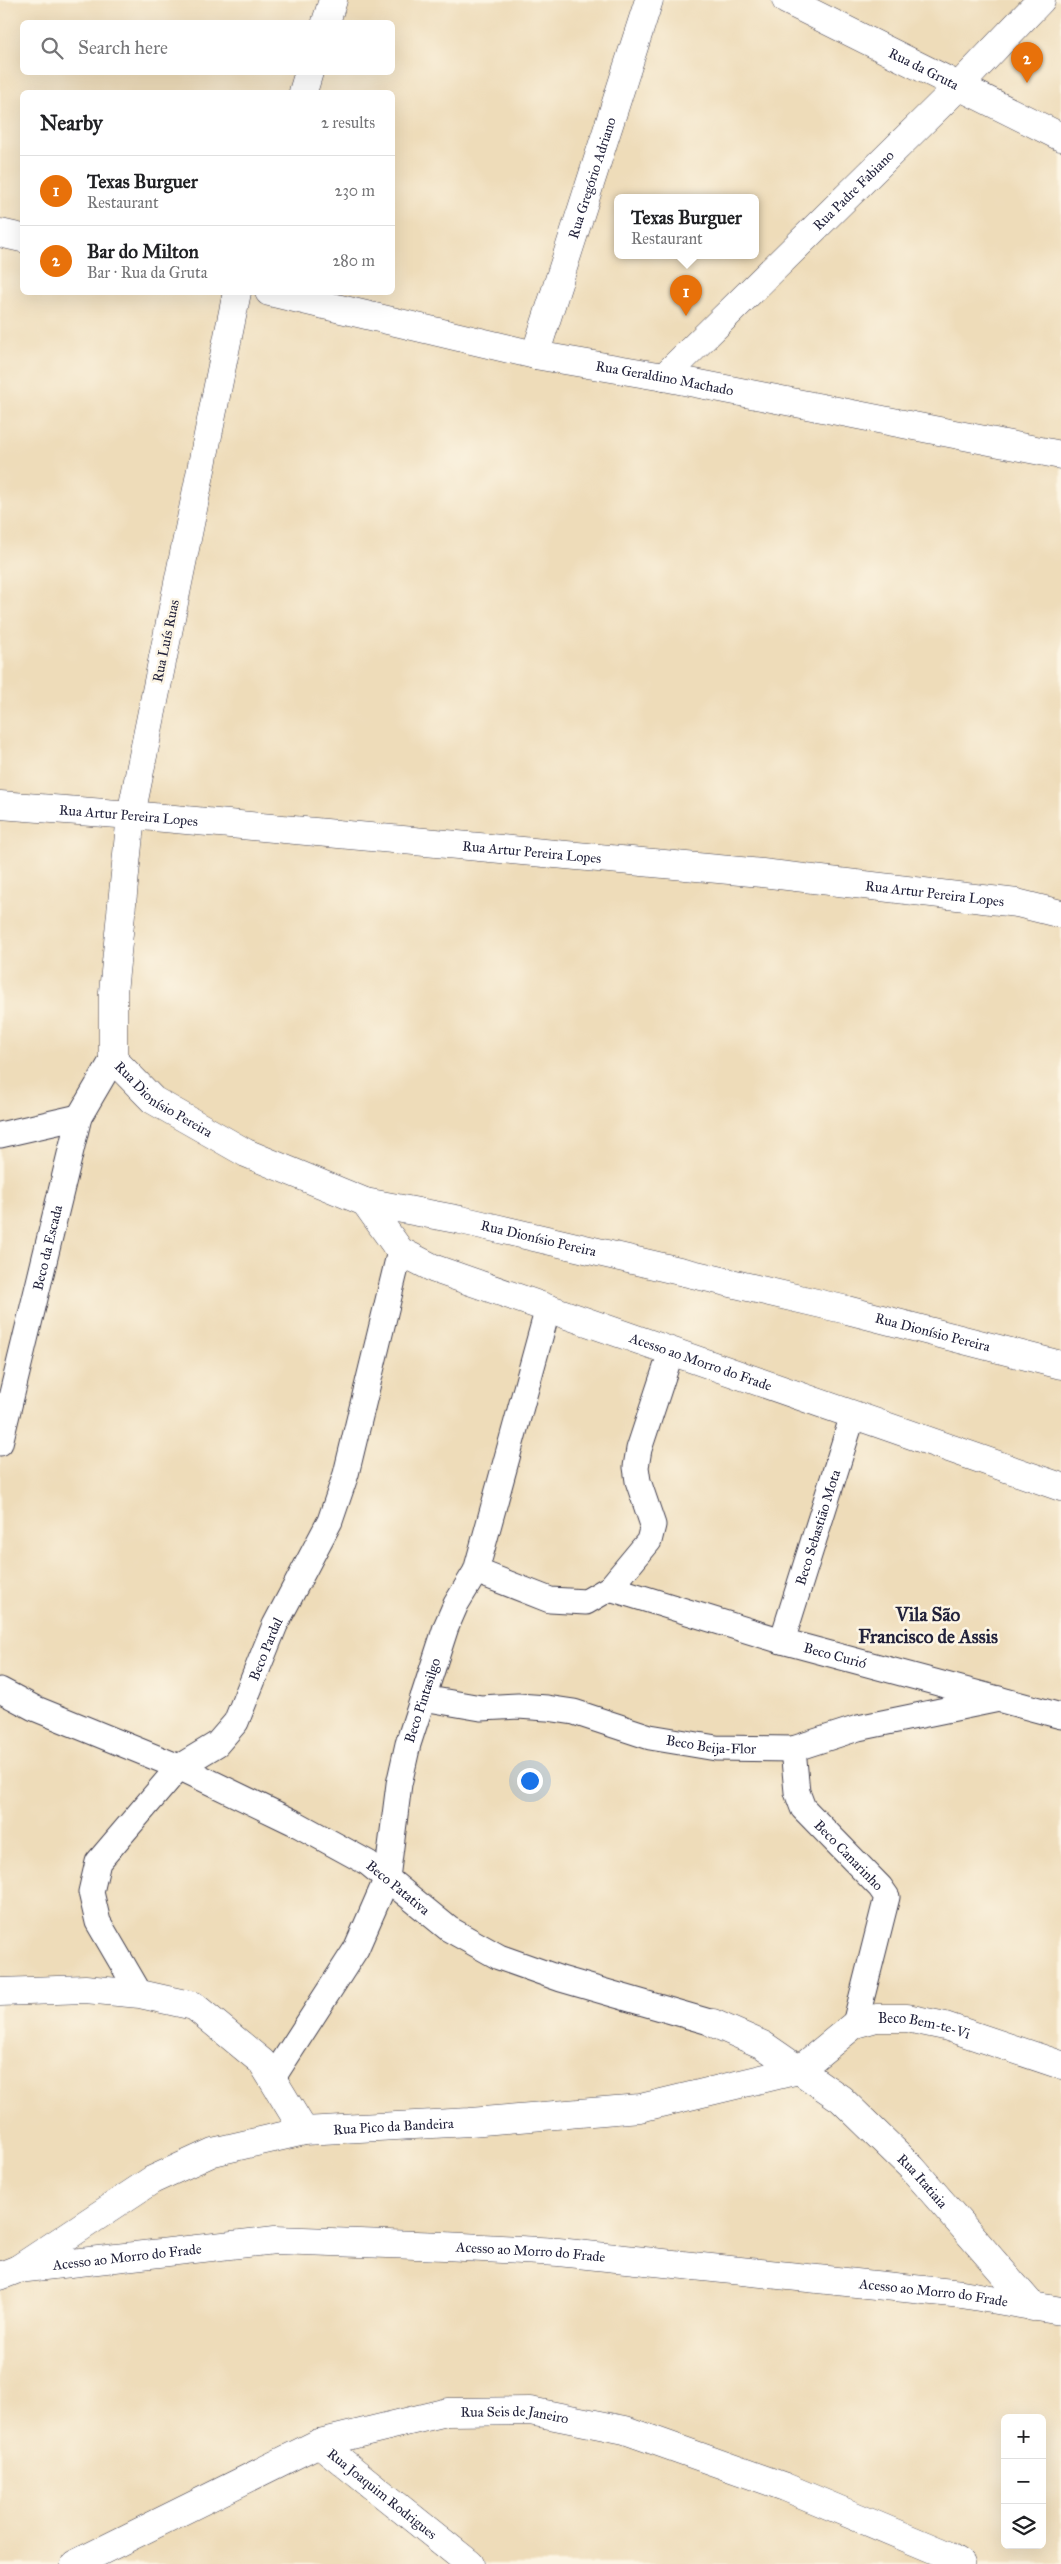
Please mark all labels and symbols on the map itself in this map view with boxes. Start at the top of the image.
pin: 2 [1011,42,1043,83]
street label: Rua da Gruta [886,44,962,93]
street label: Rua Gregório Adriano [564,115,619,241]
street label: Rua Padre Fabiano [809,147,897,234]
pin: 1 [670,275,702,316]
street label: Rua Geraldino Machado [594,357,735,399]
street label: Rua Luís Ruas [149,598,183,684]
street label: Rua Artur Pereira Lopes [58,801,199,830]
street label: Rua Artur Pereira Lopes [462,837,602,867]
street label: Rua Artur Pereira Lopes [864,877,1005,910]
street label: Rua Dionísio Pereira [111,1058,216,1141]
street label: Beco da Escada [29,1203,66,1292]
street label: Rua Dionísio Pereira [479,1216,598,1260]
street label: Rua Dionísio Pereira [873,1309,992,1355]
street label: Acesso ao Morro do Frade [626,1329,774,1394]
street label: Beco Sebastião Mota [792,1468,844,1587]
district label: Vila São Francisco de Assis [858,1603,998,1648]
street label: Beco Pardal [245,1614,286,1683]
street label: Beco Curió [802,1639,868,1672]
street label: Beco Pintasilgo [401,1656,444,1745]
street label: Beco Beija-Flor [665,1731,757,1757]
your location [517,1768,543,1794]
street label: Beco Canarinho [811,1816,887,1894]
street label: Beco Patativa [363,1857,433,1919]
street label: Beco Bem-te-Vi [878,2010,973,2042]
street label: Rua Pico da Bandeira [333,2114,454,2138]
street label: Rua Itatiaia [894,2150,951,2211]
street label: Acesso ao Morro do Frade [455,2238,606,2265]
street label: Acesso ao Morro do Frade [51,2240,203,2274]
street label: Acesso ao Morro do Frade [857,2275,1009,2310]
street label: Rua Seis de Janeiro [460,2402,570,2427]
street label: Rua Joaquim Rodrigues [324,2445,440,2543]

